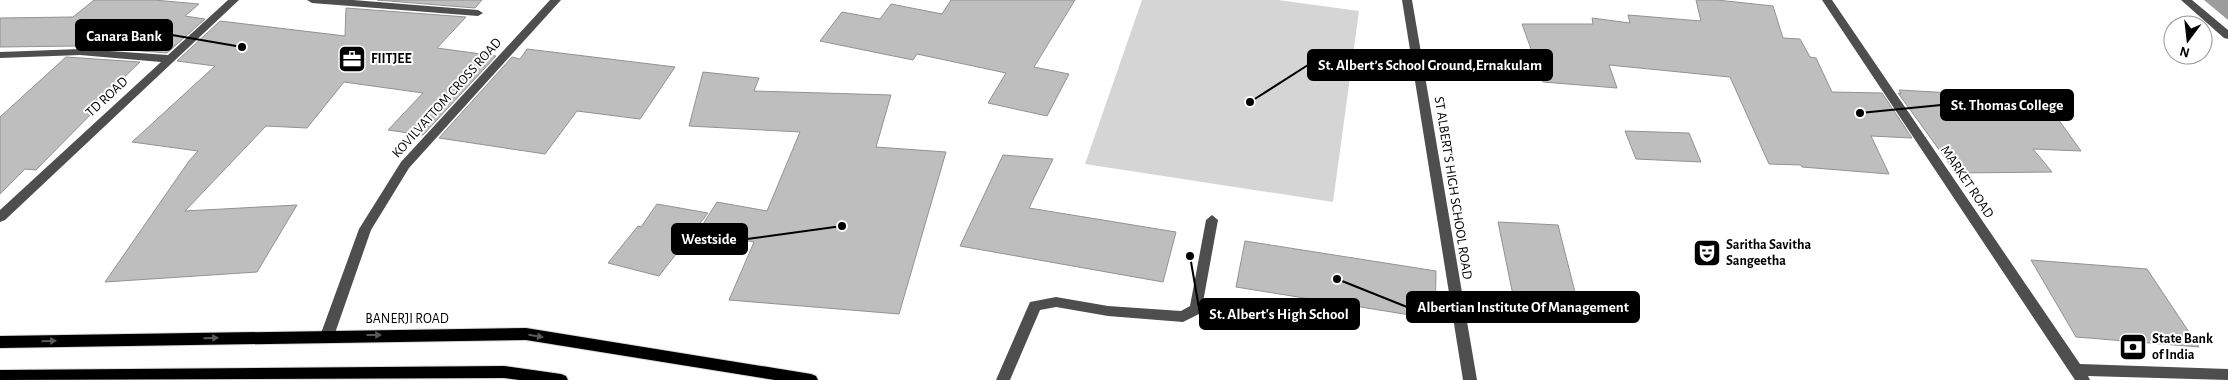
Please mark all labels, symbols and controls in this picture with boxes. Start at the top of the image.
north arrow [2163,15,2213,65]
callout: Canara Bank [76,20,172,50]
text: Canara Bank [86,29,162,44]
street label: KOVILVATTOM CROSS ROAD [390,35,504,161]
office icon: FIITJEE [337,44,367,74]
text: N [2178,44,2191,60]
callout: St. Albert’s School Ground,Ernakulam [1308,50,1552,80]
place label: FIITJEE [371,52,412,66]
text: St. Albert’s School Ground,Ernakulam [1318,58,1542,73]
street label: TD ROAD [83,74,131,120]
callout: St. Thomas College [1941,90,2073,120]
street label: ST ALBERT'S HIGH SCHOOL ROAD [1432,96,1474,280]
text: St. Thomas College [1951,98,2063,113]
street label: MARKET ROAD [1938,143,1996,221]
callout: Westside [672,224,747,254]
text: Westside [681,232,737,247]
theatre icon: Saritha Savitha Sangeetha [1692,238,1722,268]
place label: Saritha Savitha Sangeetha [1726,238,1811,268]
callout: Albertian Institute Of Management [1407,292,1639,322]
callout: St. Albert's High School [1200,299,1359,329]
text: Albertian Institute Of Management [1417,300,1629,315]
text: St. Albert's High School [1209,307,1349,322]
street label: BANERJI ROAD [365,312,449,326]
one-way arrow [366,331,382,339]
one-way arrow [528,332,544,340]
bank icon: State Bank of India [2118,332,2148,362]
place label: State Bank of India [2152,332,2213,362]
one-way arrow [203,334,219,342]
one-way arrow [41,337,57,345]

